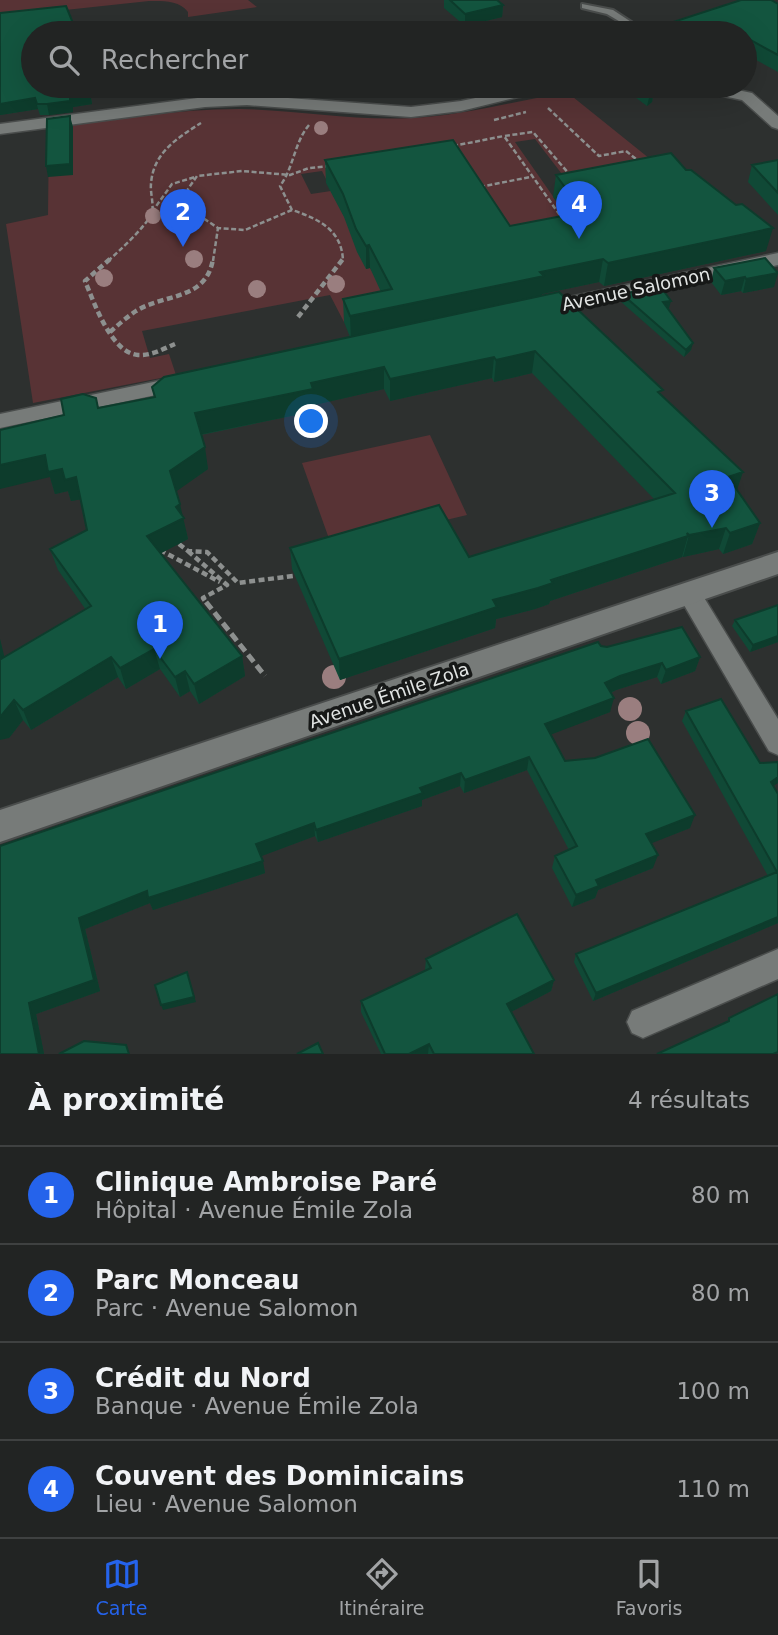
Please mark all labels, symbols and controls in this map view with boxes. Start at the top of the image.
search box [21,21,757,98]
icon: search [45,41,83,79]
text: Rechercher [101,45,248,75]
pin: 4 [556,181,602,239]
pin: 2 [160,189,206,247]
street label: Avenue Salomon [560,263,712,315]
your location [294,404,328,438]
pin: 3 [689,470,735,528]
pin: 1 [137,601,183,659]
street label: Avenue Émile Zola [306,658,472,732]
text: À proximité [28,1082,224,1117]
text: 4 résultats [628,1087,750,1113]
text: Clinique Ambroise Paré [95,1167,437,1197]
text: 1 [43,1182,59,1208]
text: 80 m [691,1182,750,1208]
text: Hôpital · Avenue Émile Zola [95,1197,413,1223]
text: Parc Monceau [95,1265,300,1295]
text: 2 [43,1280,59,1306]
text: 80 m [691,1280,750,1306]
text: Parc · Avenue Salomon [95,1295,358,1321]
text: Crédit du Nord [95,1363,311,1393]
text: 3 [43,1378,59,1404]
text: 100 m [676,1378,750,1404]
text: Banque · Avenue Émile Zola [95,1393,419,1419]
text: Couvent des Dominicains [95,1461,465,1491]
text: 4 [43,1476,59,1502]
text: 110 m [676,1476,750,1502]
text: Lieu · Avenue Salomon [95,1491,358,1517]
tab: Carte [96,1555,147,1619]
tab: Itinéraire [339,1555,425,1619]
tab: Favoris [616,1555,682,1619]

